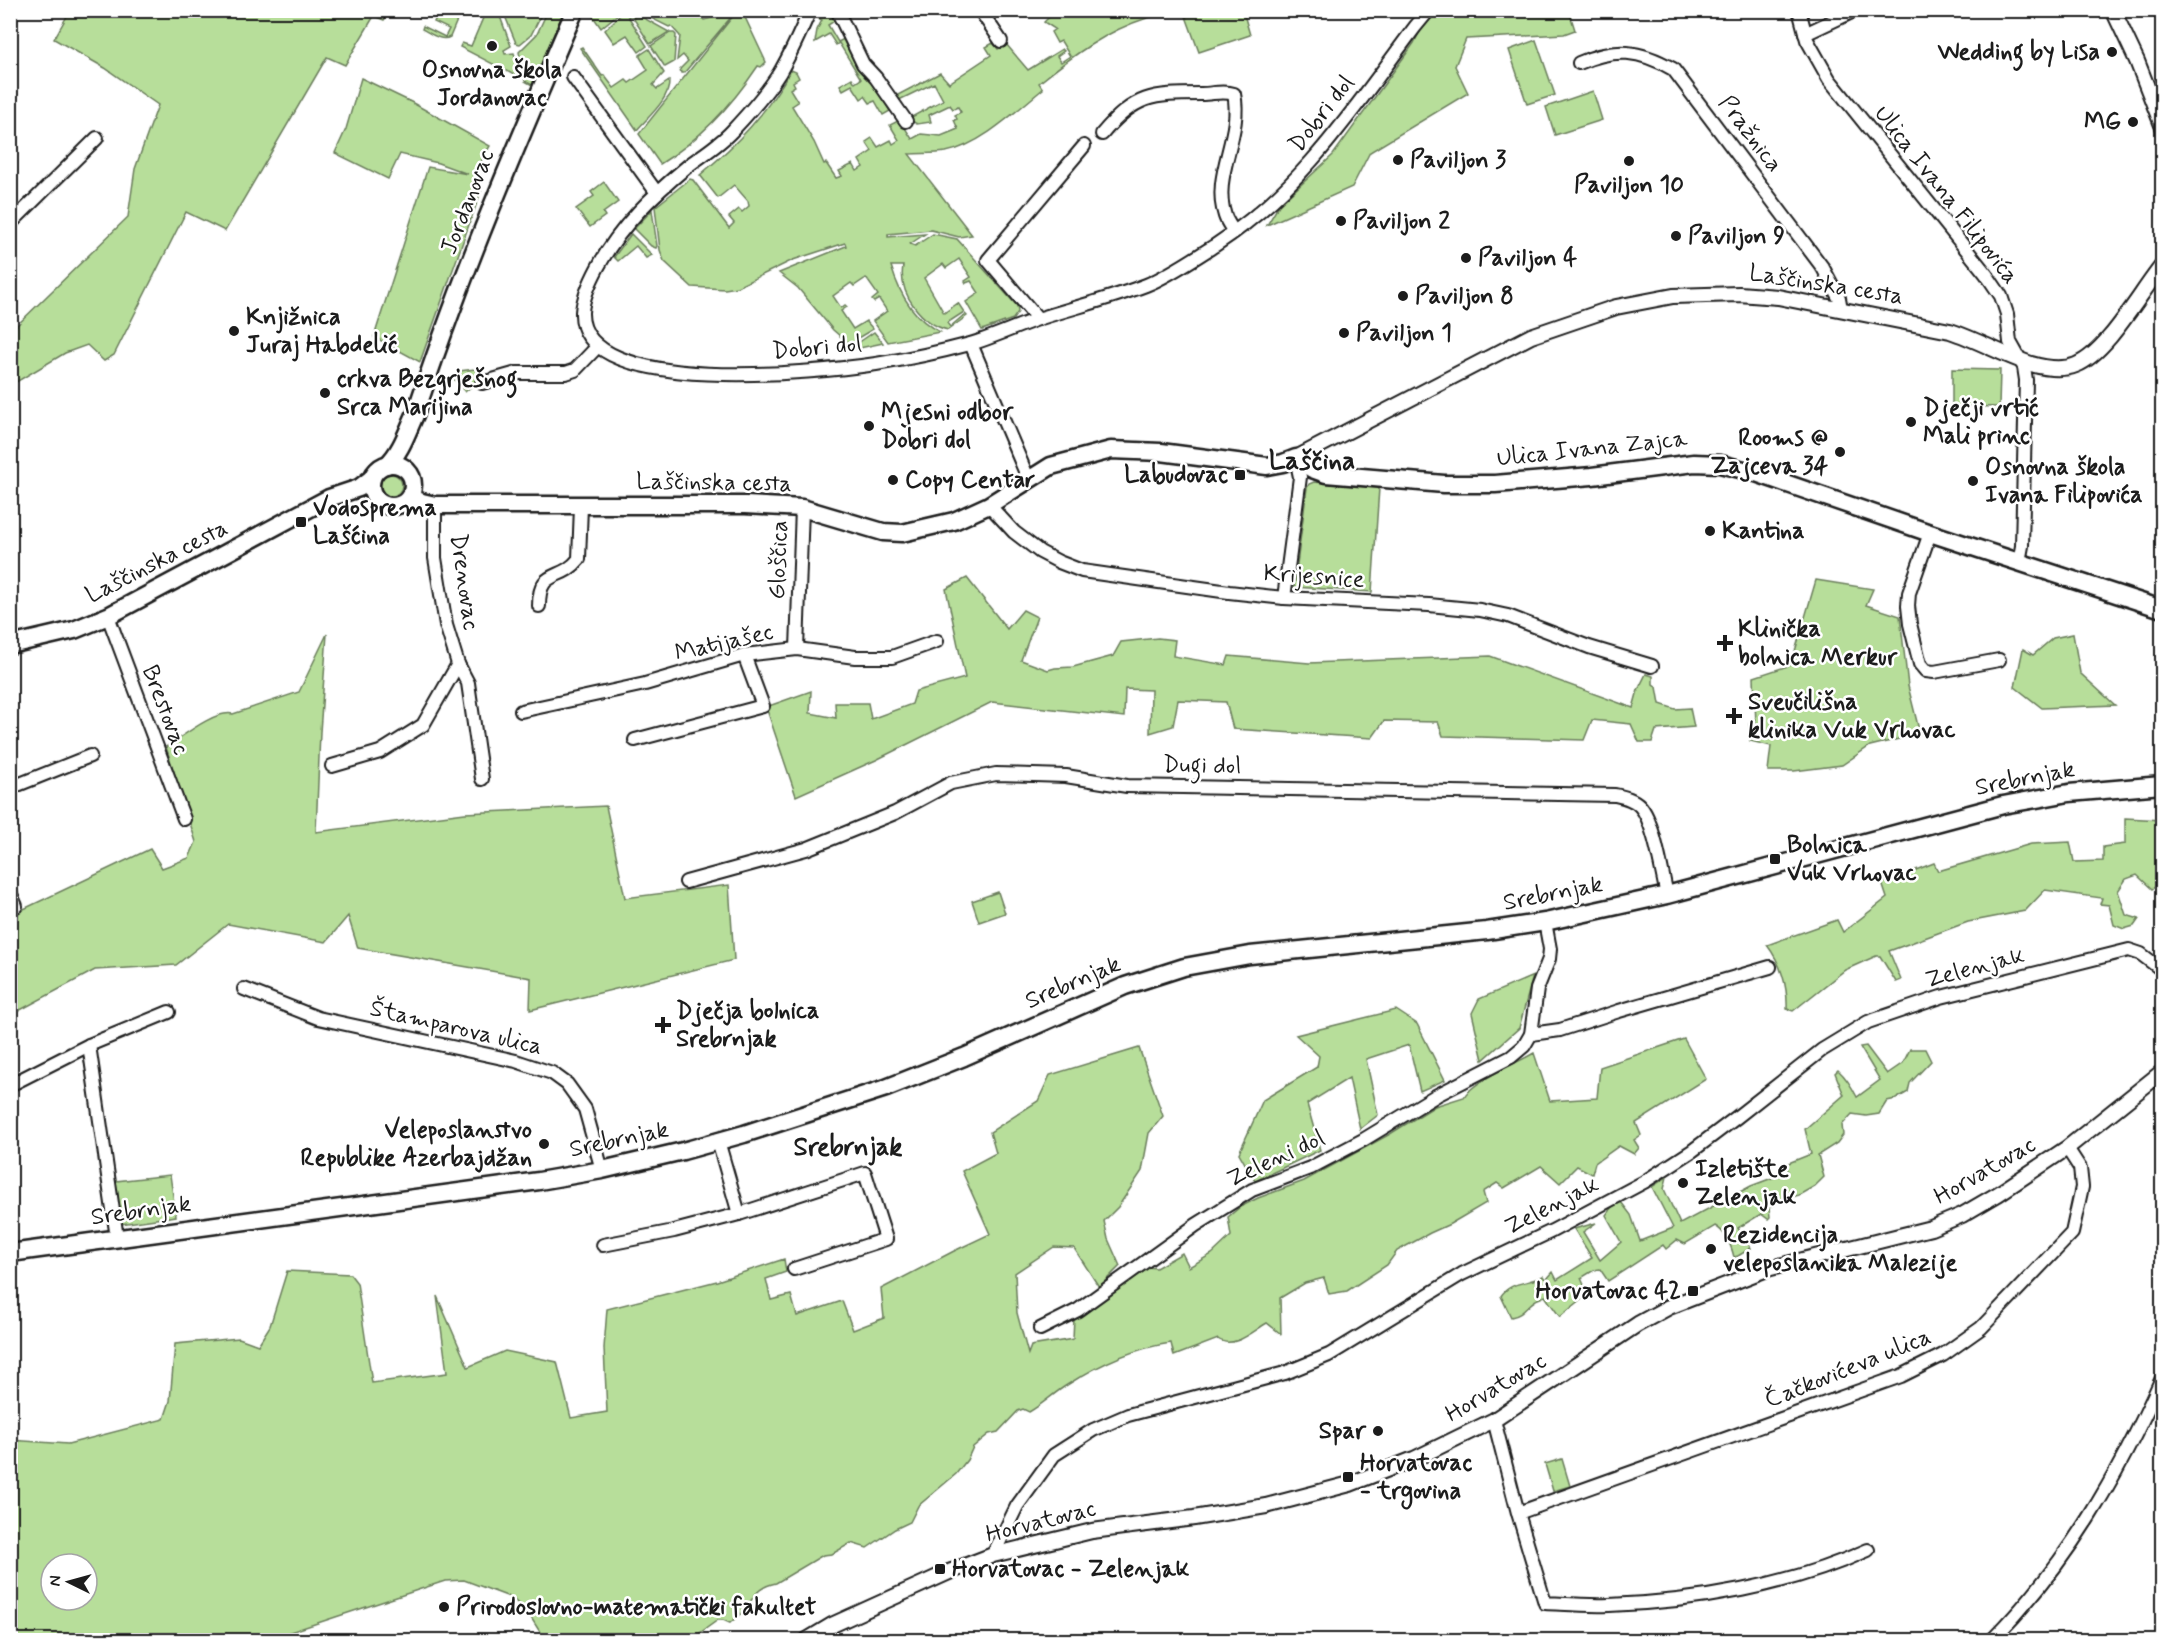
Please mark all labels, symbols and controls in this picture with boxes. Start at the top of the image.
place label: Wedding by Lisa [1937,37,2100,71]
marker: Osnovna škola Jordanovac [485,39,499,53]
marker: Wedding by Lisa [2105,45,2119,59]
place label: Osnovna škola Jordanovac [422,55,563,114]
street label: Dobri dol [1282,69,1362,159]
street label: Pražnica [1711,89,1789,179]
street label: Ulica Ivana Filipovića [1867,99,2025,291]
place label: MG [2084,107,2121,138]
marker: MG [2126,115,2140,129]
street label: Jordanovac [434,145,502,259]
place label: Paviljon 3 [1410,145,1506,176]
marker: Paviljon 3 [1391,153,1405,167]
marker: Paviljon 10 [1622,154,1636,168]
place label: Paviljon 10 [1574,170,1684,201]
place label: Paviljon 2 [1353,206,1450,237]
marker: Paviljon 2 [1334,214,1348,228]
place label: Paviljon 9 [1688,221,1785,252]
marker: Paviljon 9 [1669,229,1683,243]
place label: Paviljon 4 [1478,243,1577,274]
marker: Paviljon 4 [1459,251,1473,265]
street label: Laščinska cesta [1747,258,1905,312]
place label: Paviljon 8 [1415,281,1514,312]
marker: Paviljon 8 [1396,289,1410,303]
place label: Knjižnica Juraj Habdelić [246,302,398,362]
place label: Paviljon 1 [1356,318,1452,349]
marker: Knjižnica Juraj Habdelić [227,324,241,338]
marker: Paviljon 1 [1337,326,1351,340]
street label: Dobri dol [771,329,863,367]
place label: crkva Bezgrješnog Srca Marijina [337,364,518,424]
marker: crkva Bezgrješnog Srca Marijina [318,386,332,400]
place label: Dječji vrtić Mali princ [1923,393,2039,452]
place label: Mjesni odbor Dobri dol [881,397,1014,456]
marker: Dječji vrtić Mali princ [1904,415,1918,429]
marker: Mjesni odbor Dobri dol [862,419,876,433]
place label: Rooms @ Zajceva 34 [1710,423,1828,482]
street label: Ulica Ivana Zajca [1495,424,1689,474]
district label: Laščina [1269,444,1355,479]
marker: Rooms @ Zajceva 34 [1833,445,1847,459]
place label: Osnovna škola Ivana Filipovića [1985,452,2143,511]
place label: Labudovac [1124,460,1228,491]
place label: Copy Centar [905,465,1035,496]
street label: Laščinska cesta [636,466,792,500]
marker: Labudovac [1233,468,1247,482]
marker: Copy Centar [886,473,900,487]
marker: Osnovna škola Ivana Filipovića [1966,474,1980,488]
place label: Vodosprema Lašćina [313,493,437,552]
street label: Laščinska cesta [81,513,233,611]
marker: Vodosprema Lašćina [294,515,308,529]
place label: Kantina [1722,516,1804,547]
street label: Gloščica [762,520,796,600]
marker: Kantina [1703,524,1717,538]
street label: Drenovac [442,532,486,632]
street label: Krijesnice [1262,558,1366,596]
place label: Klinička bolnica Merkur [1738,614,1898,673]
street label: Matijašec [672,617,776,669]
marker: Klinička bolnica Merkur [1716,634,1734,652]
street label: Brestovac [134,661,196,759]
place label: Sveučilišna klinika Vuk Vrhovac [1748,687,1955,746]
marker: Sveučilišna klinika Vuk Vrhovac [1725,707,1743,725]
street label: Dugi dol [1162,750,1241,785]
street label: Srebrnjak [1973,754,2077,804]
place label: Bolnica Vuk Vrhovac [1787,830,1917,889]
marker: Bolnica Vuk Vrhovac [1768,852,1782,866]
street label: Srebrnjak [1501,869,1605,919]
street label: Zelenjak [1922,940,2028,996]
street label: Srebrnjak [1021,949,1125,1017]
street label: Štamparova ulica [367,993,545,1063]
place label: Dječja bolnica Srebrnjak [676,996,819,1056]
marker: Dječja bolnica Srebrnjak [654,1016,672,1034]
street label: Srebrnjak [567,1114,671,1166]
place label: Veleposlanstvo Republike Azerbajdžan [301,1115,532,1174]
street label: Zeleni dol [1222,1123,1330,1195]
street label: Horvatovac [1929,1129,2042,1213]
district label: Srebrnjak [794,1131,903,1166]
marker: Veleposlanstvo Republike Azerbajdžan [537,1137,551,1151]
place label: Izletište Zelenjak [1695,1154,1797,1213]
street label: Zelenjak [1500,1169,1604,1243]
marker: Izletište Zelenjak [1676,1176,1690,1190]
street label: Srebrnjak [89,1189,193,1233]
place label: Rezidencija veleposlanika Malezije [1723,1220,1958,1279]
marker: Rezidencija veleposlanika Malezije [1704,1242,1718,1256]
place label: Horvatovac 42 [1536,1276,1681,1307]
marker: Horvatovac 42 [1686,1284,1700,1298]
street label: Čačkovićeva ulica [1760,1322,1936,1416]
street label: Horvatovac [1440,1346,1552,1430]
place label: Spar [1319,1416,1367,1447]
marker: Spar [1371,1424,1385,1438]
place label: Horvatovac - trgovina [1360,1448,1473,1510]
marker: Horvatovac - trgovina [1341,1470,1355,1484]
street label: Horvatovac [983,1493,1099,1551]
north arrow [39,1552,99,1612]
place label: Horvatovac - Zelenjak [952,1554,1190,1585]
marker: Horvatovac - Zelenjak [933,1562,947,1576]
text: N [45,1575,66,1587]
place label: Prirodoslovno-matematički fakultet [456,1592,817,1623]
marker: Prirodoslovno-matematički fakultet [437,1600,451,1614]

